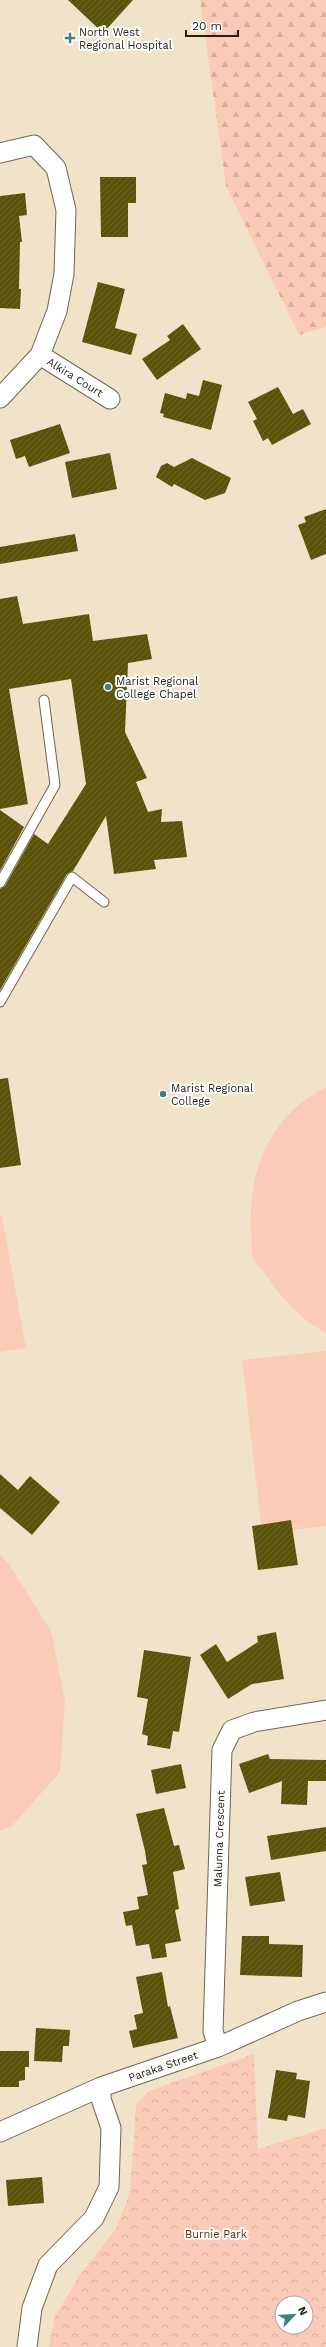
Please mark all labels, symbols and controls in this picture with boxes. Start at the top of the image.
scale bar [186,12,238,38]
text: 20 m [192,19,222,33]
place label: North West Regional Hospital [79,26,173,52]
marker: North West Regional Hospital [64,32,76,44]
street label: Alkira Court [44,355,105,400]
place label: Marist Regional College Chapel [116,675,199,701]
marker: Marist Regional College Chapel [103,682,113,692]
place label: Marist Regional College [171,1082,254,1108]
marker: Marist Regional College [158,1089,168,1099]
street label: Malunna Crescent [211,1790,228,1888]
street label: Paraka Street [127,2048,200,2084]
park label: Burnie Park [185,2228,247,2241]
north arrow [274,2295,314,2335]
text: N [295,2305,310,2317]

